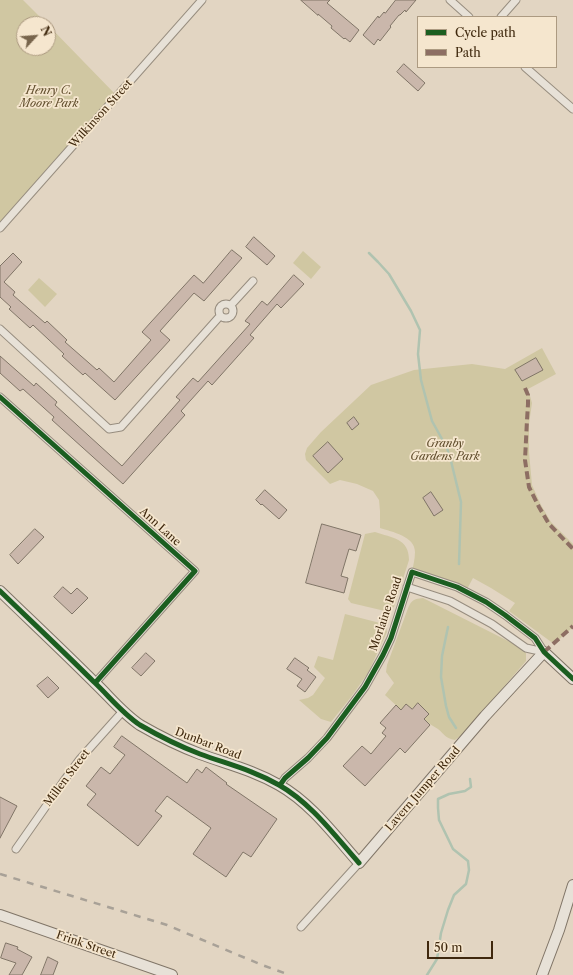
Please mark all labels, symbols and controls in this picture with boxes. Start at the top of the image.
north arrow [16,16,56,56]
legend [417,16,557,68]
text: N [37,24,54,39]
text: Cycle path [455,25,516,40]
text: Path [455,45,481,60]
street label: Wilkinson Street [67,77,135,151]
park label: Henry C. Moore Park [19,84,79,110]
park label: Granby Gardens Park [410,437,480,463]
street label: Ann Lane [137,505,183,549]
street label: Morlaine Road [367,575,405,653]
street label: Dunbar Road [173,725,243,763]
street label: Lavern Jumper Road [383,744,463,834]
street label: Millen Street [41,747,93,809]
street label: Frink Street [54,929,118,961]
scale bar [429,933,495,959]
text: 50 m [434,940,463,955]

